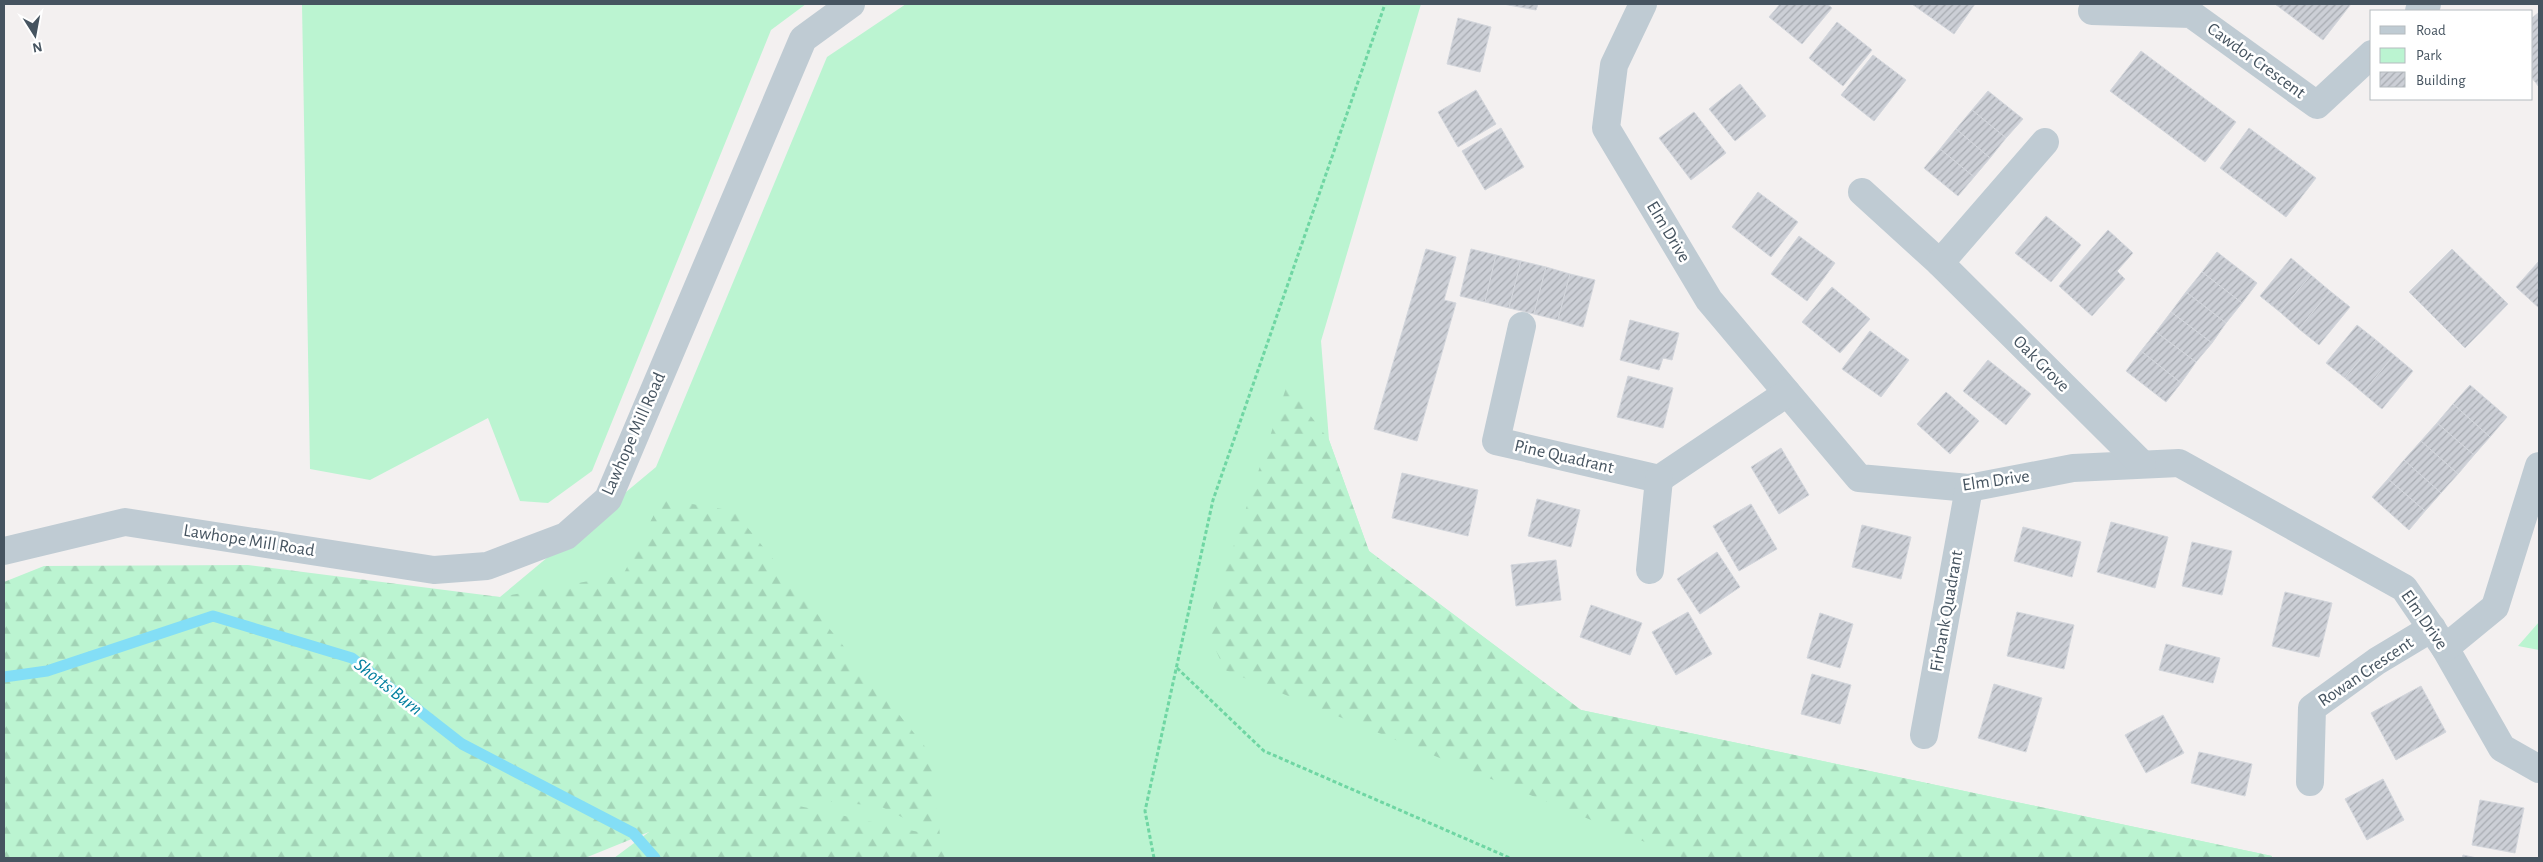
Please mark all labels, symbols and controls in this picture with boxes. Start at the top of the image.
north arrow [10,10,60,60]
legend [2370,10,2533,100]
street label: Cawdor Crescent [2204,20,2308,103]
text: Road [2416,23,2446,38]
text: N [31,39,43,55]
text: Park [2416,48,2442,63]
text: Building [2416,73,2466,88]
street label: Elm Drive [1643,198,1693,266]
street label: Oak Grove [2009,332,2073,396]
street label: Lawhope Mill Road [599,370,669,498]
street label: Pine Quadrant [1513,437,1616,477]
street label: Elm Drive [1961,467,2031,495]
street label: Lawhope Mill Road [182,522,316,560]
street label: Firbank Quadrant [1927,549,1967,673]
street label: Elm Drive [2397,587,2451,653]
street label: Rowan Crescent [2315,634,2417,710]
water label: Shotts Burn [351,655,425,719]

